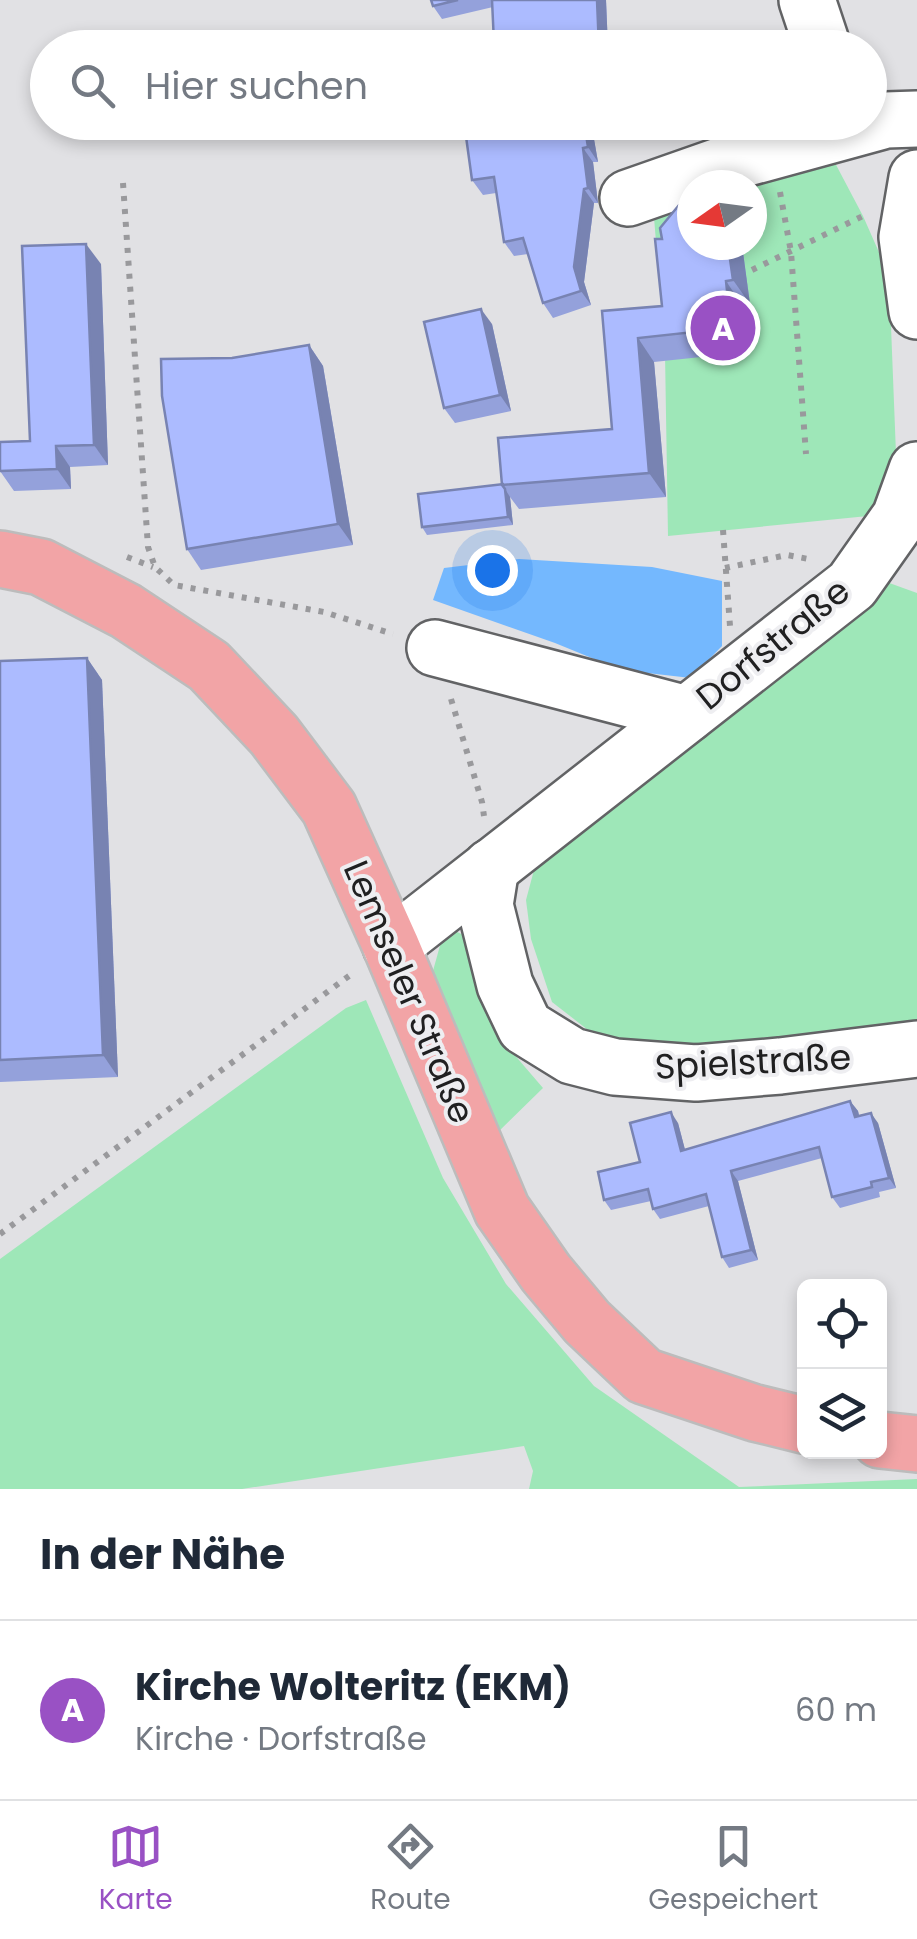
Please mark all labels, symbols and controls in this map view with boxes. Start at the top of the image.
search box [30,30,887,140]
icon: search [65,58,120,113]
text: Hier suchen [145,59,368,112]
north arrow [677,170,767,260]
pin: A [690,290,756,366]
your location [467,545,518,596]
street label: Dorfstraße [685,566,860,721]
street label: Lemseler Straße [332,853,487,1131]
street label: Spielstraße [654,1032,852,1091]
map controls [797,1279,887,1459]
button: locate [797,1279,887,1369]
button: layers [797,1369,887,1459]
text: In der Nähe [40,1525,285,1584]
text: Kirche Wolteritz (EKM) [135,1660,571,1713]
text: A [61,1687,84,1732]
text: 60 m [795,1687,877,1732]
text: Kirche · Dorfstraße [135,1716,427,1761]
tab: Karte [99,1819,173,1921]
tab: Route [370,1819,451,1921]
tab: Gespeichert [648,1819,818,1921]

